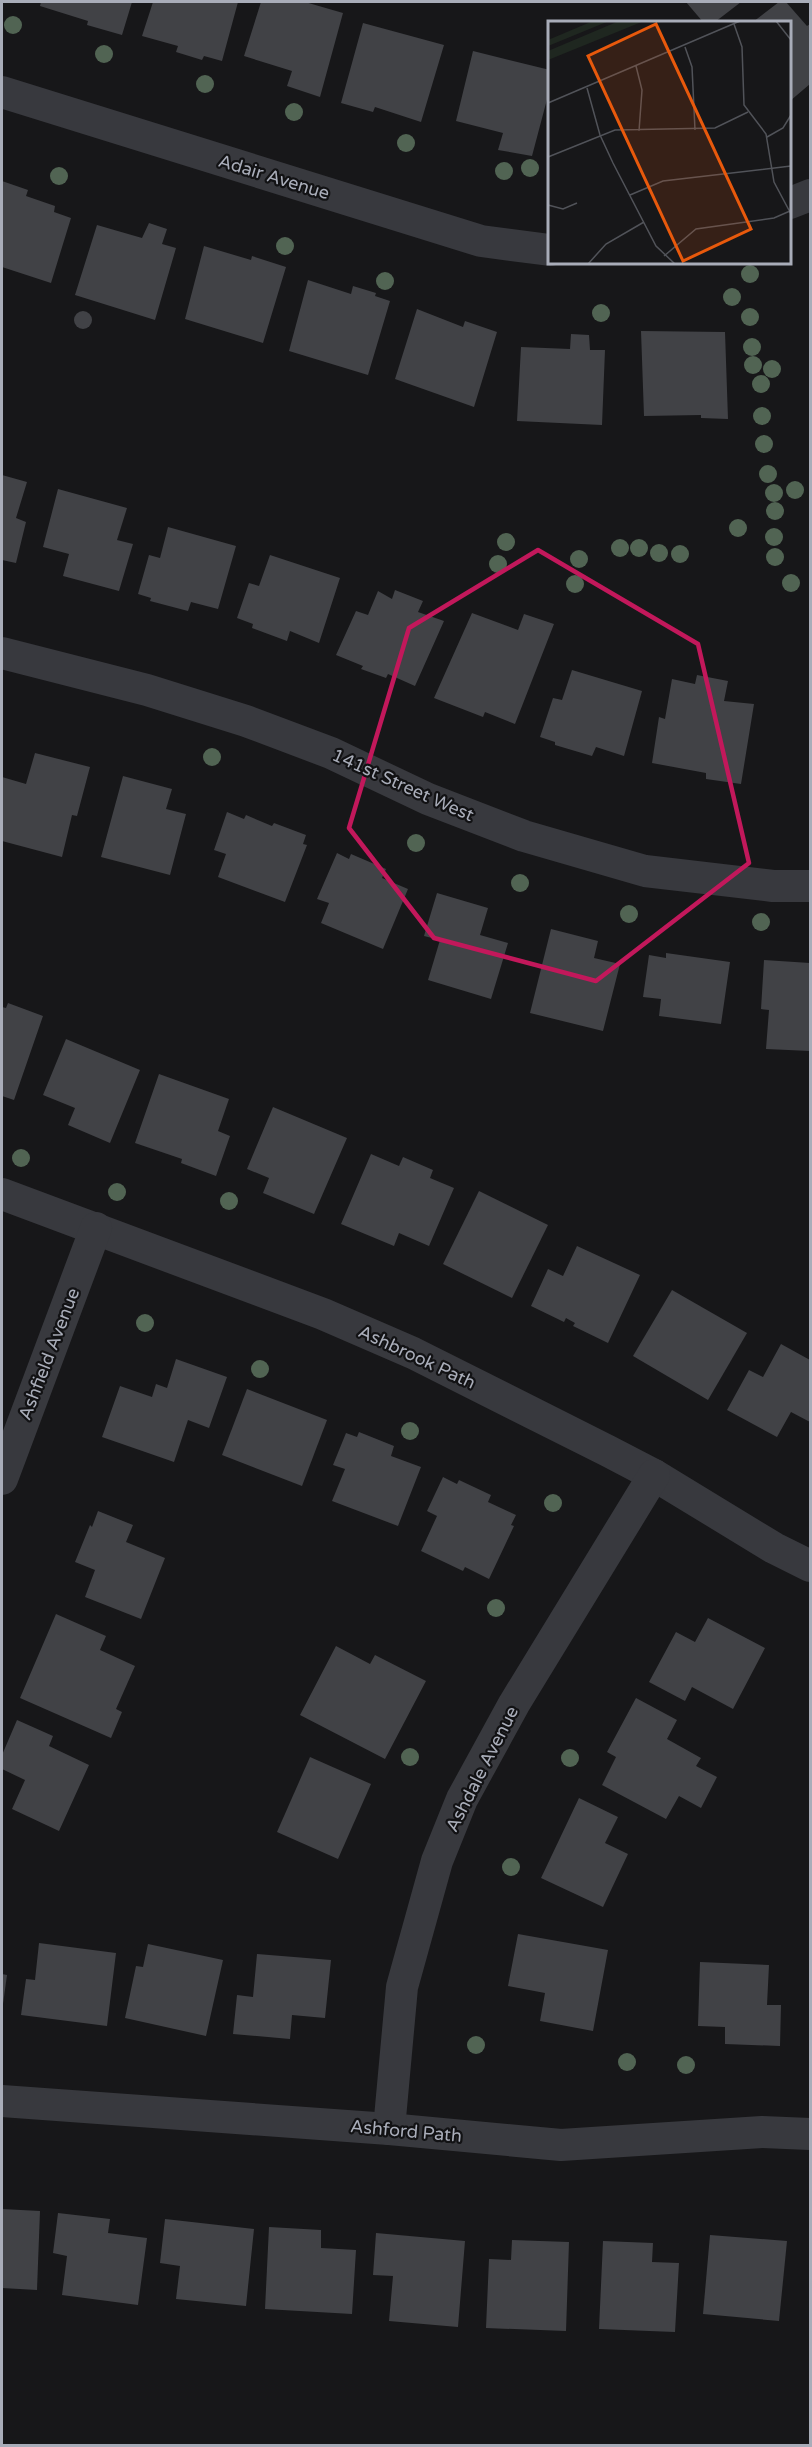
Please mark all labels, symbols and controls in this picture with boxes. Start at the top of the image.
inset map [548,21,791,264]
street label: Adair Avenue [216,150,332,204]
street label: 141st Street West [329,744,478,826]
street label: Ashfield Avenue [14,1285,84,1423]
street label: Ashbrook Path [355,1320,479,1394]
street label: Ashdale Avenue [441,1702,523,1836]
street label: Ashford Path [349,2115,463,2147]

